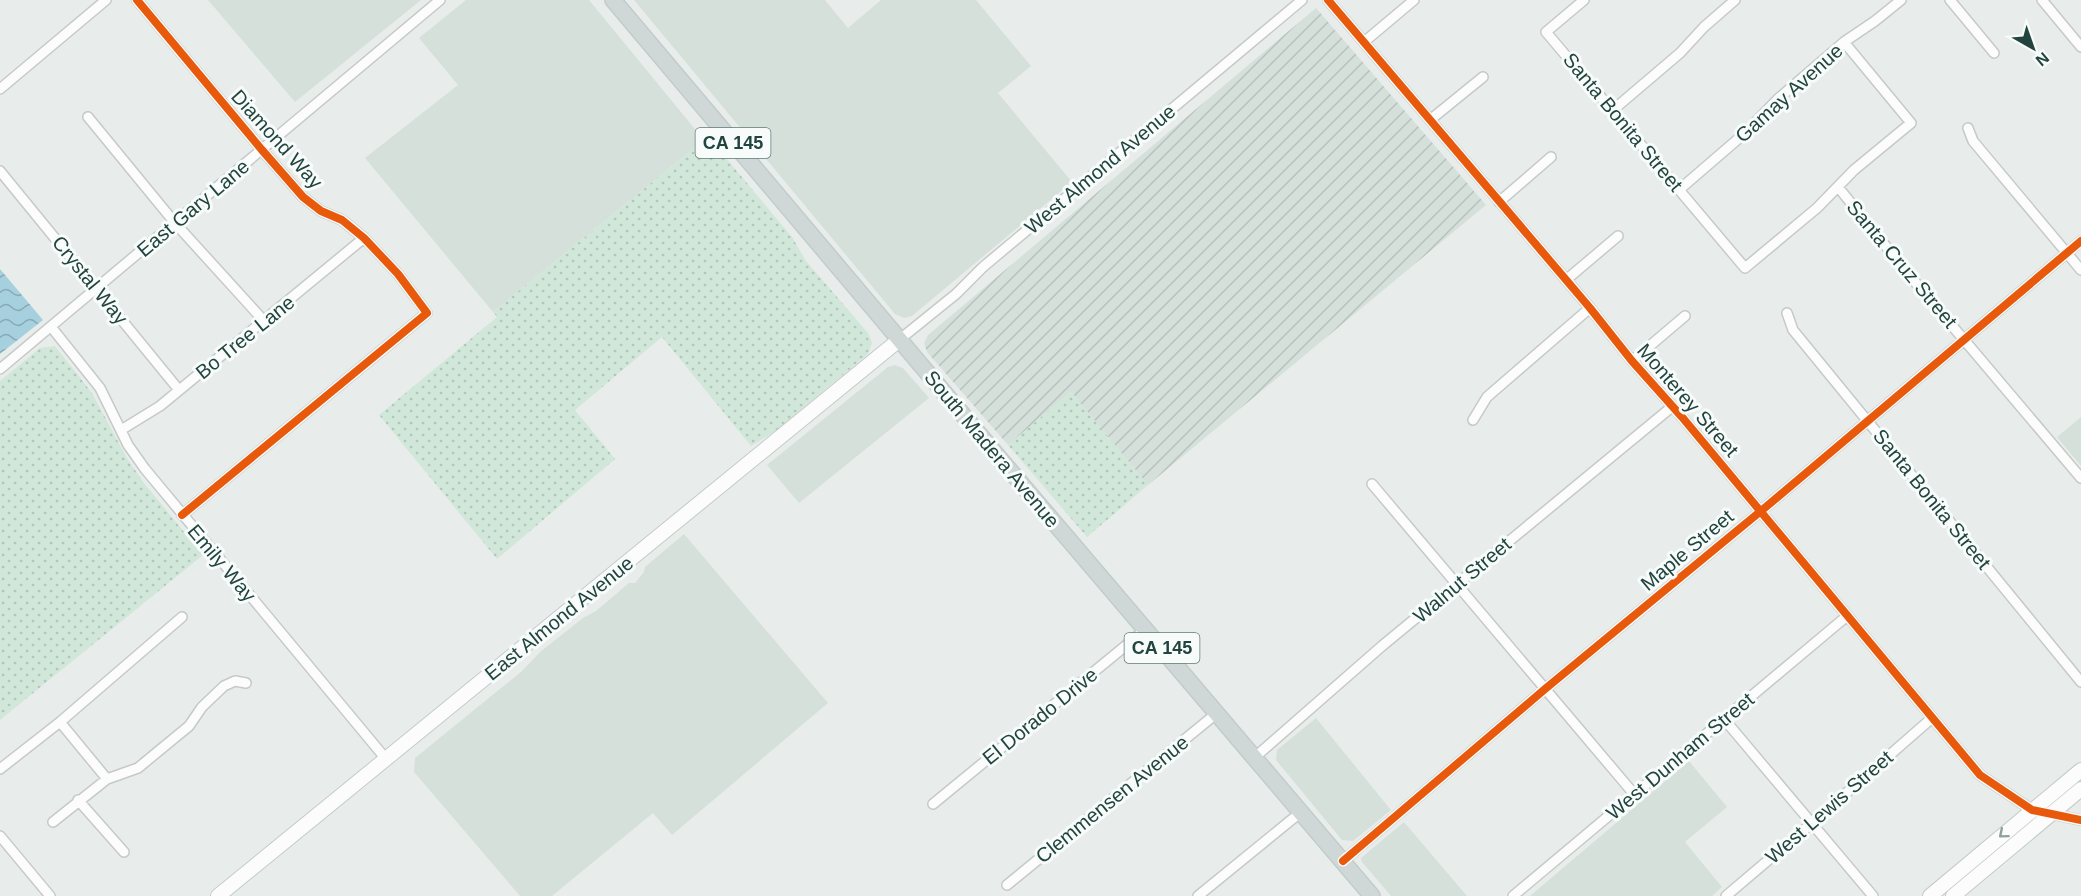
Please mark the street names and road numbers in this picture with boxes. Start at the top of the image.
street label: Gamay Avenue [1731,39,1847,147]
street label: Santa Bonita Street [1559,48,1687,196]
street label: Diamond Way [227,85,327,193]
street label: West Almond Avenue [1020,100,1180,238]
road number: CA 145 [696,128,771,158]
street label: East Gary Lane [133,155,253,261]
street label: Santa Cruz Street [1842,196,1962,332]
street label: Crystal Way [48,231,132,329]
street label: Bo Tree Lane [191,291,299,383]
street label: Monterey Street [1633,339,1743,461]
street label: South Madera Avenue [920,366,1064,532]
street label: Santa Bonita Street [1869,425,1995,574]
street label: Maple Street [1636,505,1738,595]
street label: Emily Way [183,520,261,606]
street label: Walnut Street [1409,533,1516,627]
street label: East Almond Avenue [480,551,638,685]
road number: CA 145 [1124,633,1200,663]
street label: El Dorado Drive [978,663,1102,769]
street label: West Dunham Street [1602,688,1758,824]
street label: Clemmensen Avenue [1031,731,1193,867]
street label: West Lewis Street [1761,746,1897,868]

